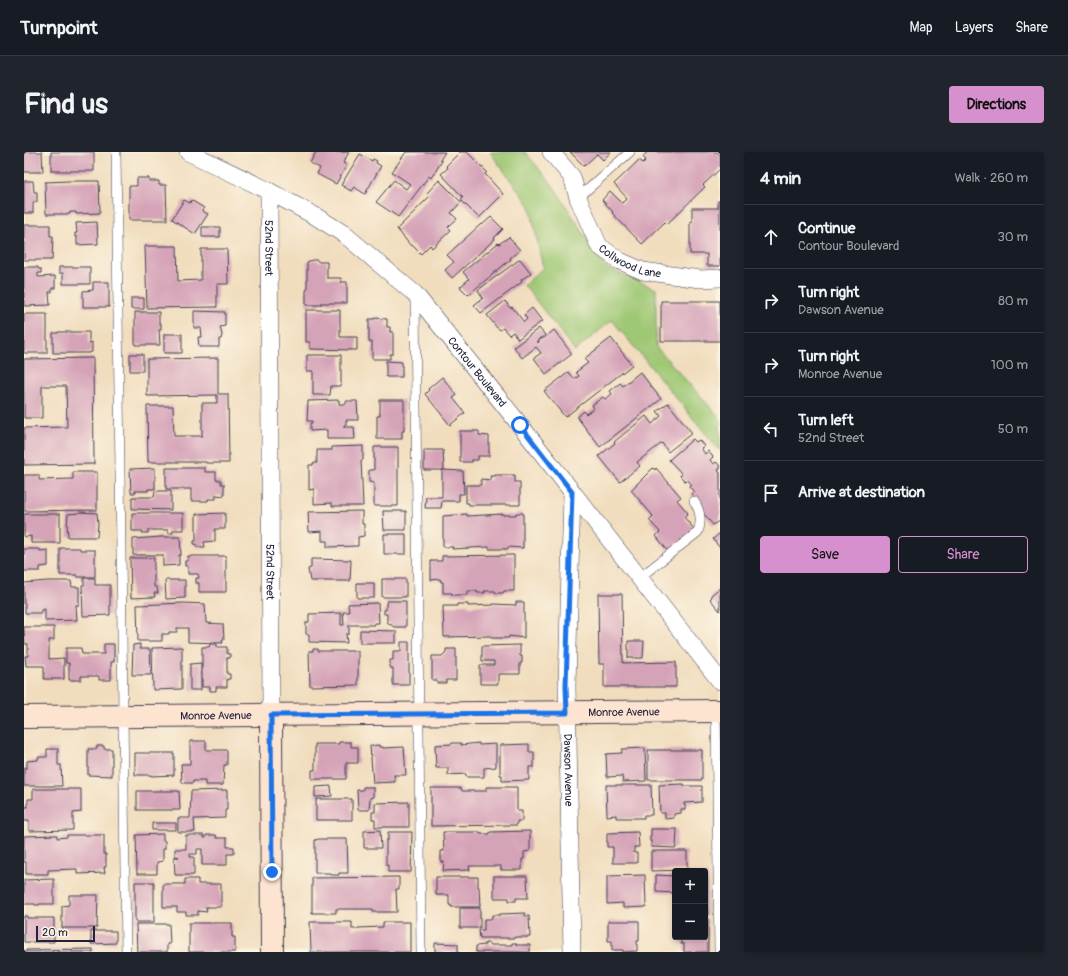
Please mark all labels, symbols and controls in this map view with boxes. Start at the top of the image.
text: Turnpoint [20,16,98,40]
text: Map [910,19,933,36]
text: Layers [955,19,993,36]
text: Share [1015,19,1048,36]
button: Directions [949,86,1044,123]
text: Find us [24,87,108,122]
text: 4 min [760,168,801,189]
text: Walk · 260 m [954,170,1028,186]
text: Continue [798,219,856,238]
street label: 52nd Street [263,220,276,277]
icon: ahead [760,226,782,248]
text: 30 m [998,229,1028,245]
text: Contour Boulevard [798,238,899,254]
street label: Collwood Lane [596,241,662,280]
text: Turn right [798,283,859,302]
icon: right [760,290,782,312]
text: 80 m [998,293,1028,309]
text: Dawson Avenue [798,302,884,318]
street label: Contour Boulevard [445,334,509,409]
text: Turn right [798,347,859,366]
icon: right [760,354,782,376]
text: 100 m [991,357,1028,373]
text: Monroe Avenue [798,366,882,382]
text: Turn left [798,411,854,430]
route start [511,416,529,434]
icon: left [760,418,782,440]
text: 50 m [998,421,1028,437]
text: 52nd Street [798,430,864,446]
icon: arrive [760,482,782,504]
text: Arrive at destination [798,483,925,502]
button: Save [760,536,890,573]
button: Share [898,536,1028,573]
street label: 52nd Street [264,544,277,601]
street label: Monroe Avenue [588,705,660,719]
street label: Monroe Avenue [180,709,252,722]
street label: Dawson Avenue [561,733,576,807]
route end [263,863,281,881]
map controls [672,868,708,940]
button: + [672,868,708,904]
button: − [672,904,708,940]
scale bar [36,924,95,943]
text: 20 m [42,926,68,939]

